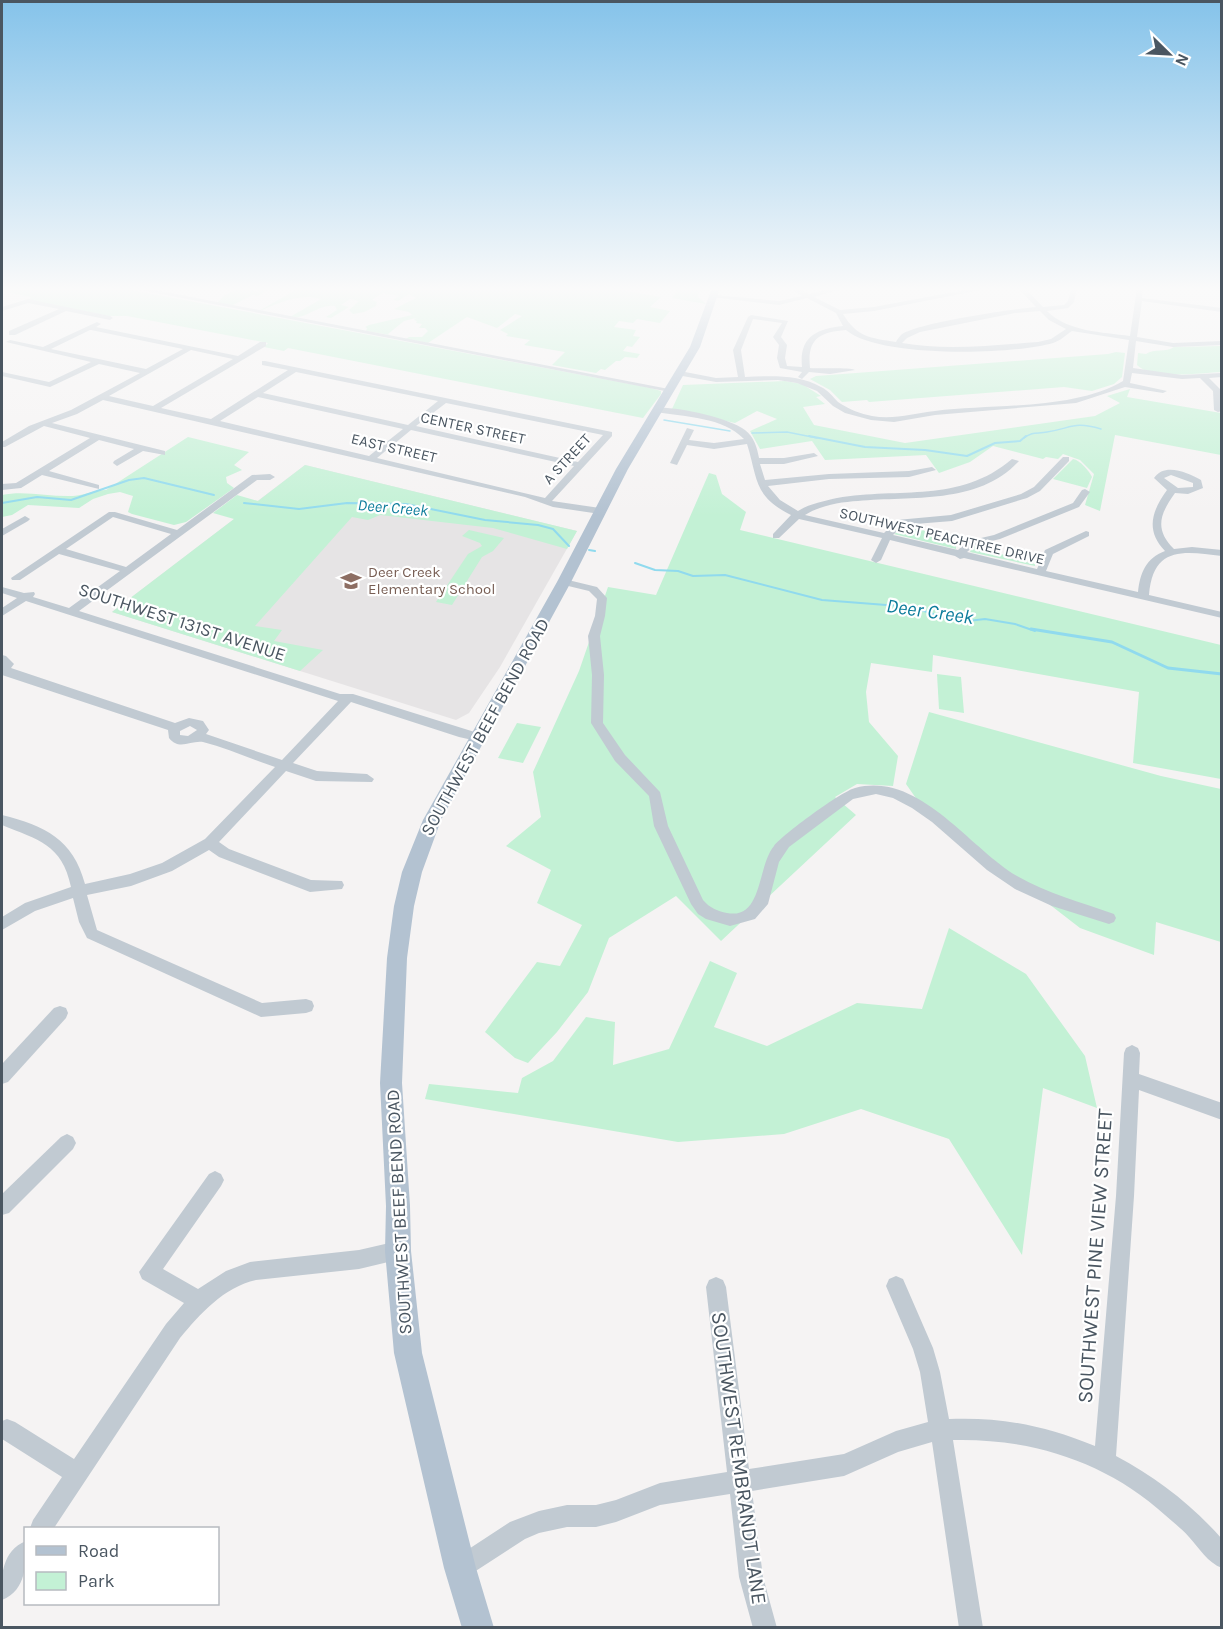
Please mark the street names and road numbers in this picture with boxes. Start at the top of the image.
street label: CENTER STREET [419,408,528,448]
street label: EAST STREET [349,429,439,467]
street label: A STREET [539,430,595,488]
street label: SOUTHWEST PEACHTREE DRIVE [838,504,1046,568]
street label: SOUTHWEST 131ST AVENUE [76,578,288,666]
street label: SOUTHWEST BEEF BEND ROAD [416,614,554,840]
street label: SOUTHWEST BEEF BEND ROAD [382,1089,416,1335]
street label: SOUTHWEST PINE VIEW STREET [1073,1107,1117,1404]
street label: SOUTHWEST REMBRANDT LANE [707,1310,771,1606]

